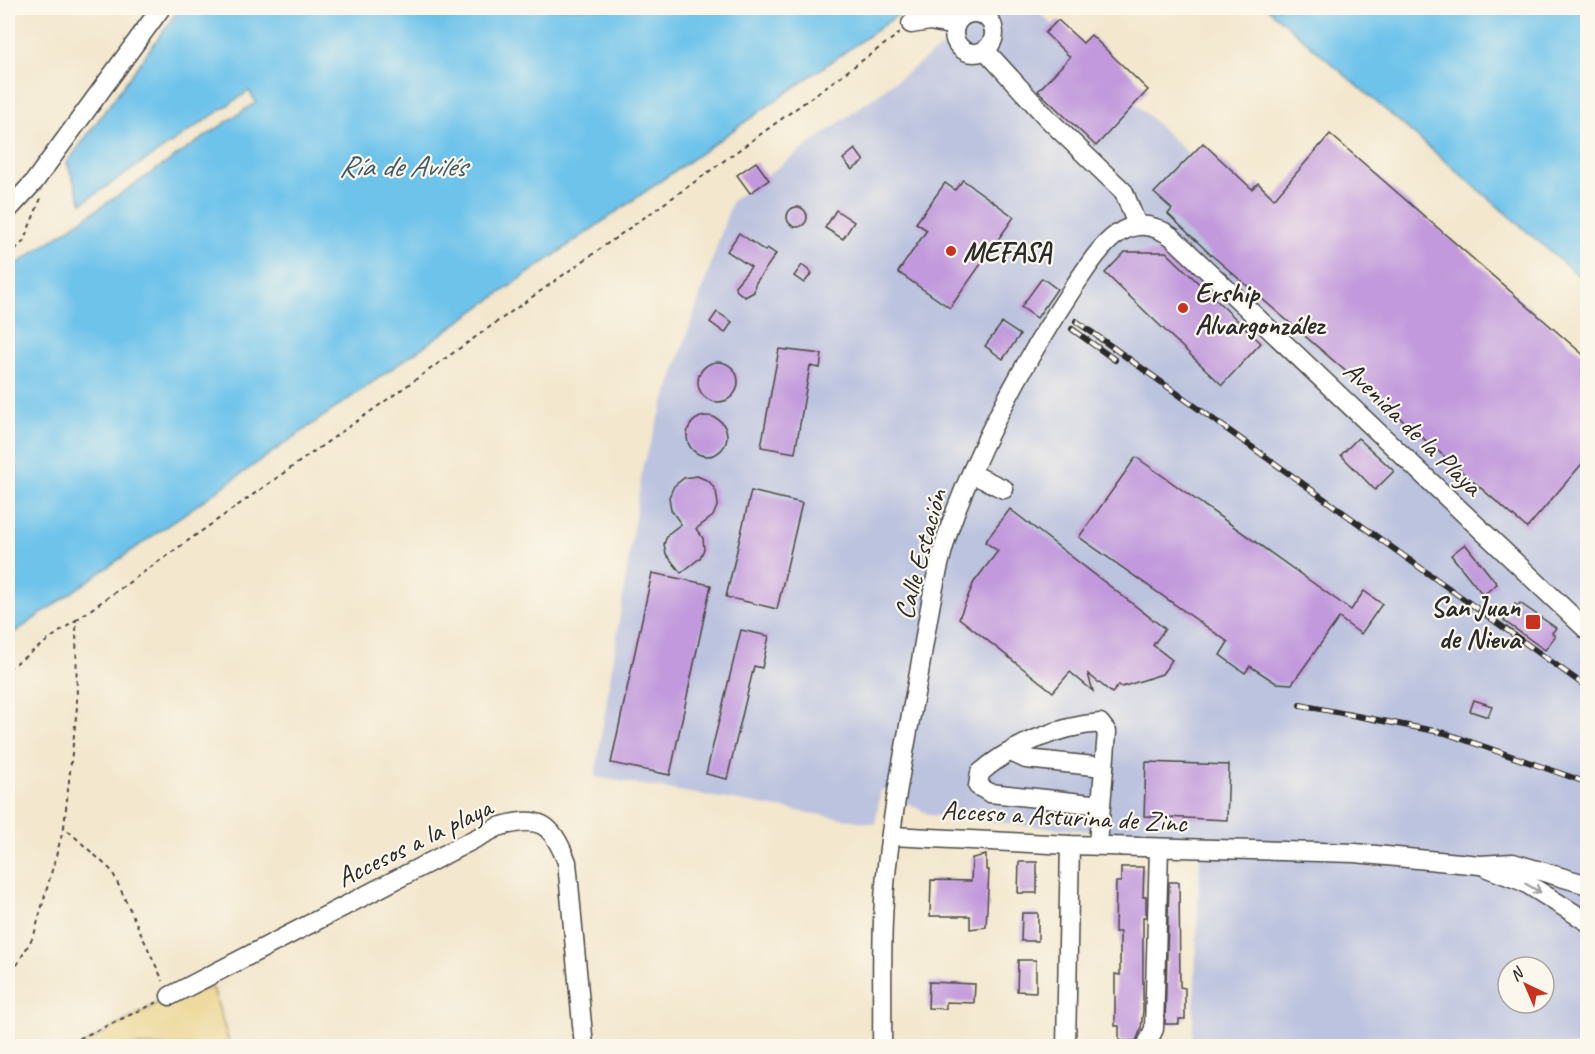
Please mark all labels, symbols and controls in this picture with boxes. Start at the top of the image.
water label: Ría de Avilés [339,147,471,185]
place label: MEFASA [963,234,1053,269]
marker: MEFASA [944,244,958,258]
place label: Ership Alvargonzález [1195,275,1327,342]
marker: Ership Alvargonzález [1176,301,1190,315]
street label: Avenida de la Playa [1336,353,1491,504]
street label: Calle Estación [886,484,955,623]
place label: San Juan de Nieva [1431,589,1523,656]
marker: San Juan de Nieva [1524,613,1542,631]
street label: Accesos a la playa [331,788,500,895]
street label: Acceso a Asturina de Zinc [940,792,1190,840]
one-way arrow [1524,882,1541,894]
north arrow [1496,955,1556,1015]
text: N [1506,962,1529,986]

